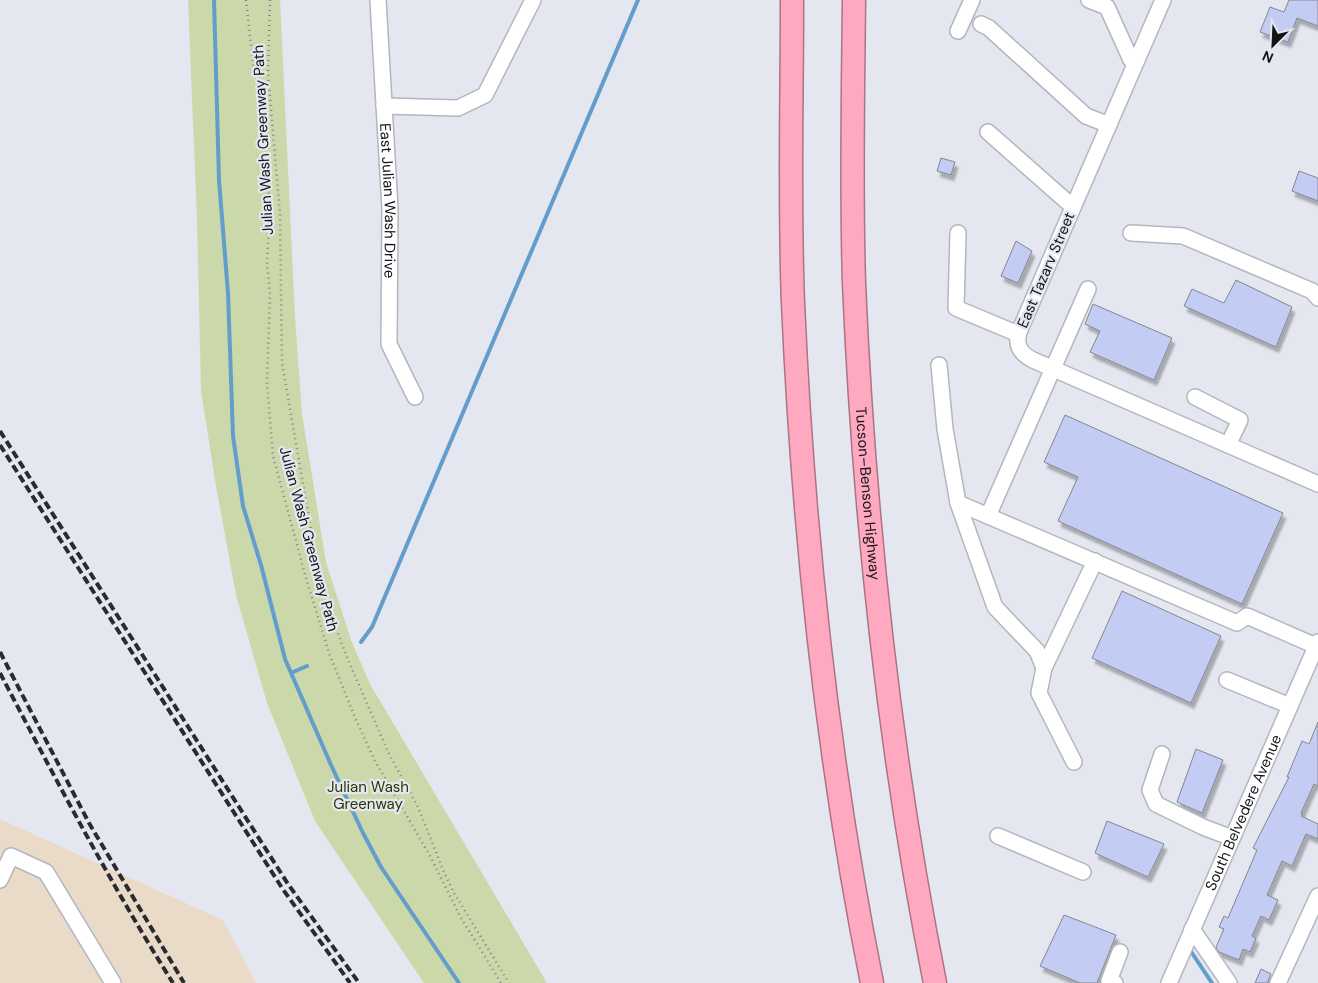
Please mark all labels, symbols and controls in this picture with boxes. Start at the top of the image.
north arrow [1248,20,1298,70]
street label: Julian Wash Greenway Path [248,44,278,236]
text: N [1259,47,1276,67]
street label: East Julian Wash Drive [375,123,400,278]
street label: East Tazarv Street [1013,209,1080,331]
street label: Tucson–Benson Highway [851,406,885,582]
street label: Julian Wash Greenway Path [275,444,343,634]
street label: South Belvedere Avenue [1201,731,1286,894]
park label: Julian Wash Greenway [327,777,409,814]

